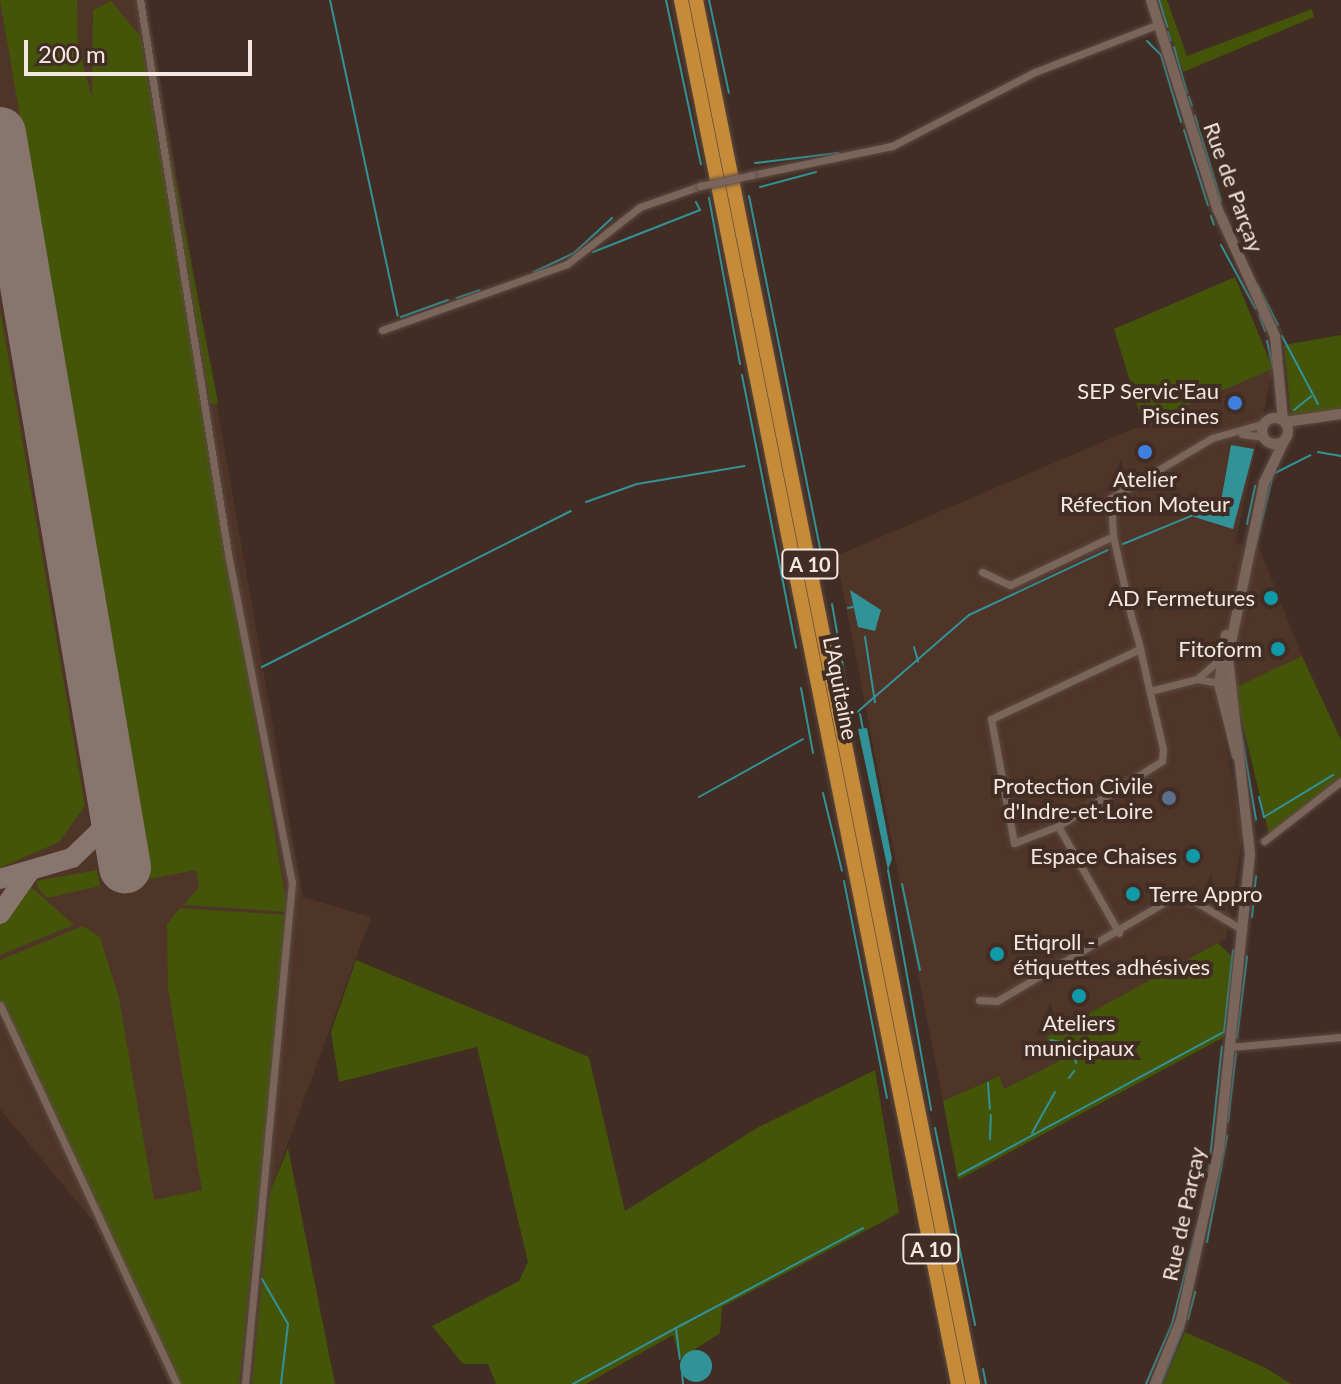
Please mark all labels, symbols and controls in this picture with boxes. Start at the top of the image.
scale bar [28,24,256,74]
text: 200 m [38,39,106,68]
street label: Rue de Parçay [1198,118,1270,256]
place label: SEP Servic'Eau Piscines [1077,377,1219,428]
marker: SEP Servic'Eau Piscines [1226,394,1244,412]
marker: Atelier Réfection Moteur [1136,443,1154,461]
place label: Atelier Réfection Moteur [1060,465,1230,516]
road number: A 10 [780,548,840,580]
place label: AD Fermetures [1108,585,1255,611]
marker: AD Fermetures [1262,589,1280,607]
street label: L'Aquitaine [818,634,864,742]
place label: Fitoform [1178,636,1262,662]
marker: Fitoform [1269,640,1287,658]
place label: Protection Civile d'Indre-et-Loire [993,772,1153,824]
marker: Protection Civile d'Indre-et-Loire [1160,789,1178,807]
place label: Espace Chaises [1030,843,1177,869]
marker: Espace Chaises [1184,847,1202,865]
place label: Terre Appro [1149,881,1263,907]
marker: Terre Appro [1124,885,1142,903]
place label: Etiqroll - étiquettes adhésives [1013,928,1210,980]
marker: Etiqroll - étiquettes adhésives [988,945,1006,963]
marker: Ateliers municipaux [1070,987,1088,1005]
place label: Ateliers municipaux [1024,1009,1134,1060]
street label: Rue de Parçay [1156,1145,1210,1283]
road number: A 10 [901,1233,961,1265]

